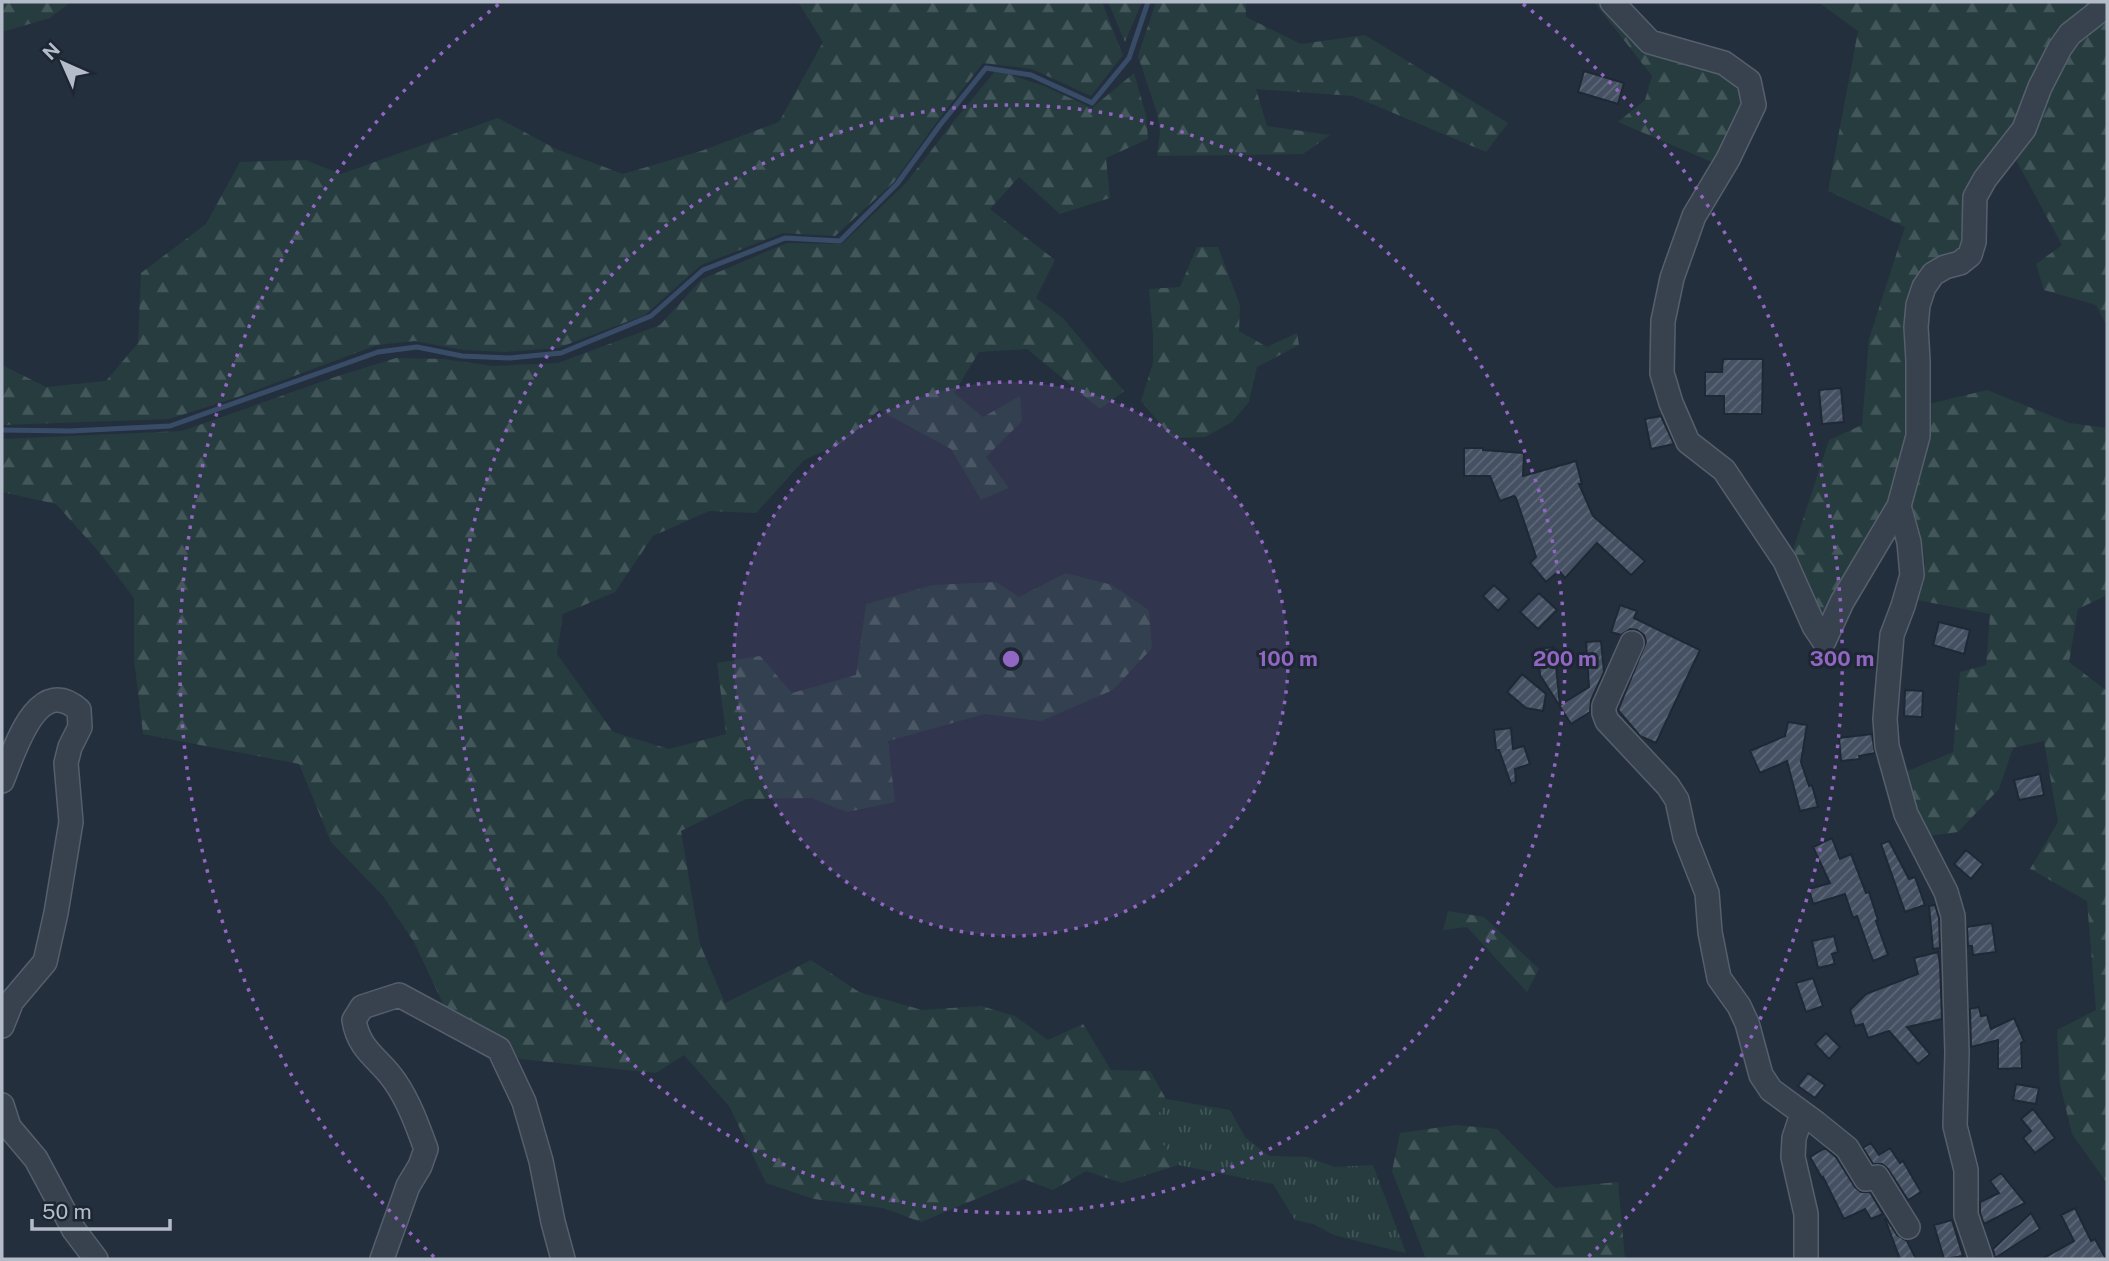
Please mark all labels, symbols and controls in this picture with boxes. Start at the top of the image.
north arrow [28,28,98,98]
text: N [38,38,64,64]
text: 100 m [1258,646,1318,671]
text: 200 m [1533,646,1597,671]
text: 300 m [1810,646,1874,671]
centre of rings [999,647,1023,671]
scale bar [32,1188,170,1232]
text: 50 m [42,1199,92,1224]

